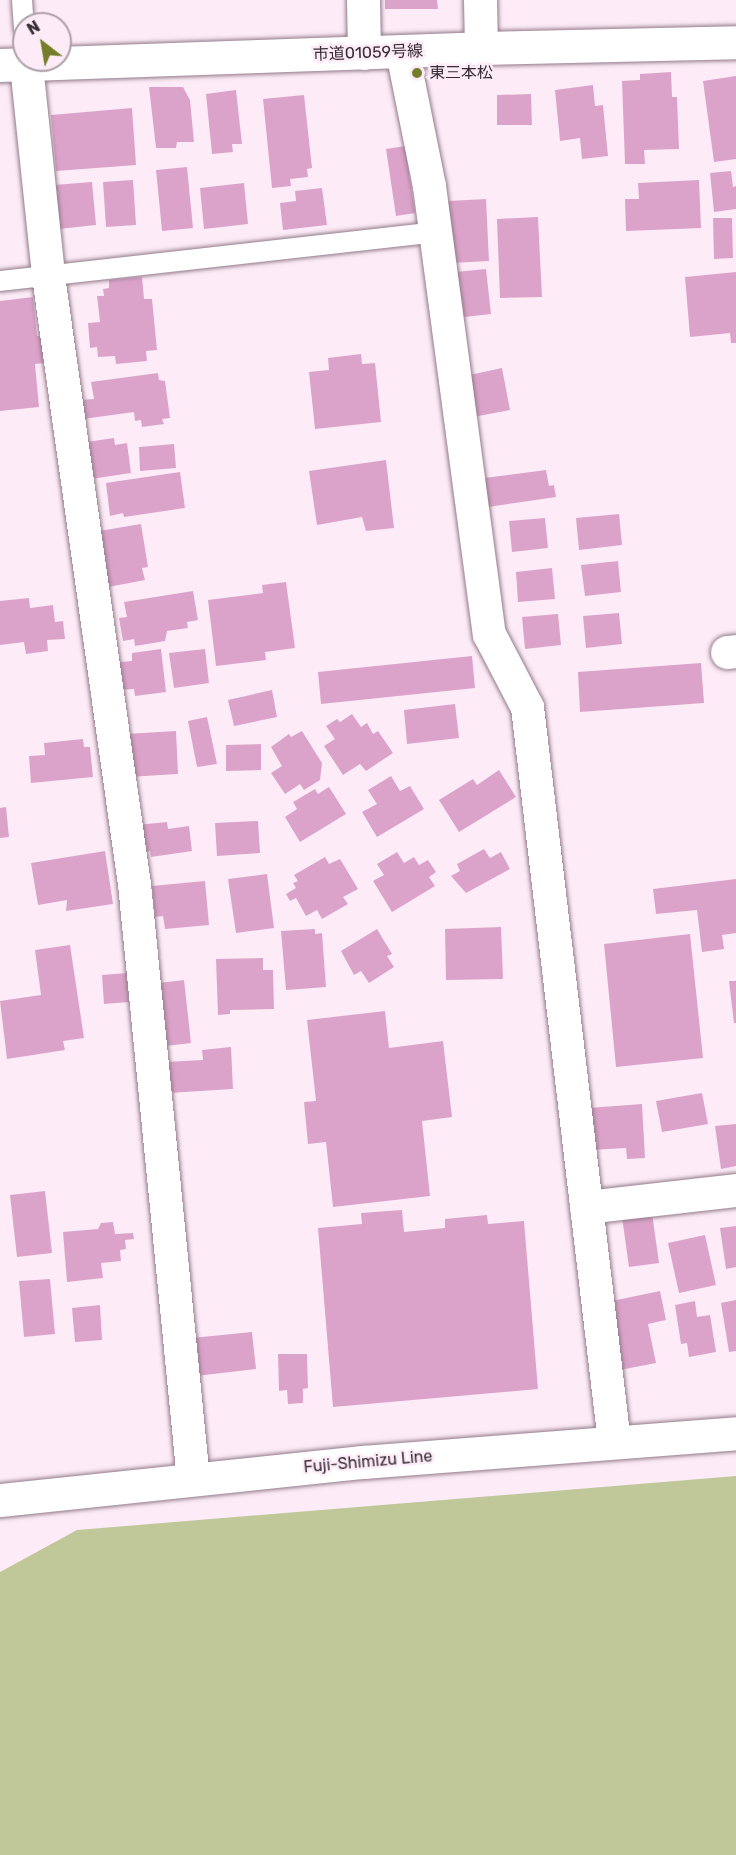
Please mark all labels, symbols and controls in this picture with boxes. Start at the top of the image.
north arrow [12,12,72,72]
text: N [24,17,43,39]
street label: 市道01059号線 [313,41,423,65]
place label: 東三本松 [429,63,493,83]
marker: 東三本松 [410,66,424,80]
street label: Fuji-Shimizu Line [303,1447,433,1477]

